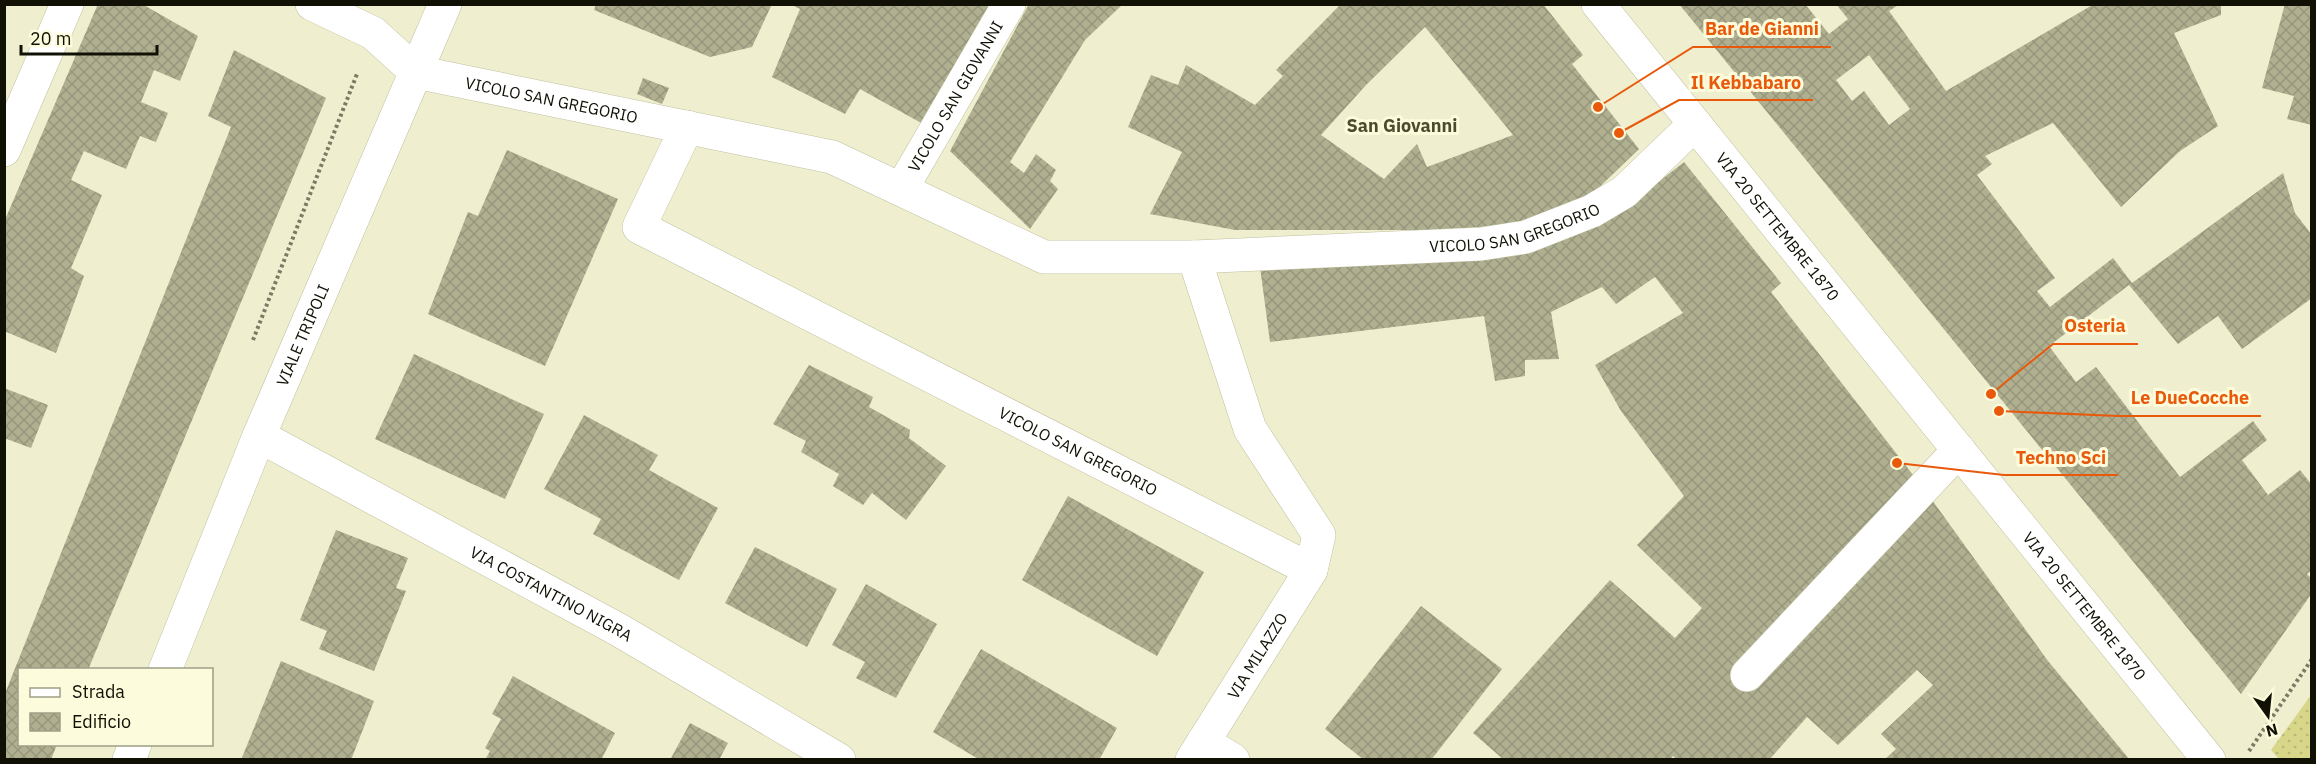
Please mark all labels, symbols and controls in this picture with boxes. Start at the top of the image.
callout: Bar de Gianni [1693,11,1831,47]
street label: VICOLO SAN GIOVANNI [904,17,1007,176]
text: Bar de Gianni [1705,17,1819,40]
scale bar [21,18,158,56]
text: 20 m [30,27,72,50]
callout: Il Kebbabaro [1679,64,1813,100]
text: Il Kebbabaro [1691,71,1801,94]
street label: VICOLO SAN GREGORIO [464,72,640,127]
district label: San Giovanni [1347,114,1457,137]
street label: VIA 20 SETTEMBRE 1870 [1712,148,1844,305]
street label: VICOLO SAN GREGORIO [1429,199,1604,256]
street label: VIALE TRIPOLI [272,281,333,389]
callout: Osteria [2053,308,2138,344]
text: Osteria [2064,314,2126,337]
callout: Le DueCocche [2119,380,2261,416]
text: Le DueCocche [2131,386,2249,409]
street label: VICOLO SAN GREGORIO [995,402,1161,500]
callout: Techno Sci [2004,439,2118,475]
text: Techno Sci [2016,446,2106,469]
street label: VIA 20 SETTEMBRE 1870 [2019,528,2150,684]
street label: VIA COSTANTINO NIGRA [467,542,636,646]
street label: VIA MILAZZO [1223,609,1292,703]
legend [18,668,213,746]
text: Strada [72,680,125,703]
north arrow [2238,686,2298,746]
text: Edificio [72,710,131,733]
text: N [2264,719,2280,742]

